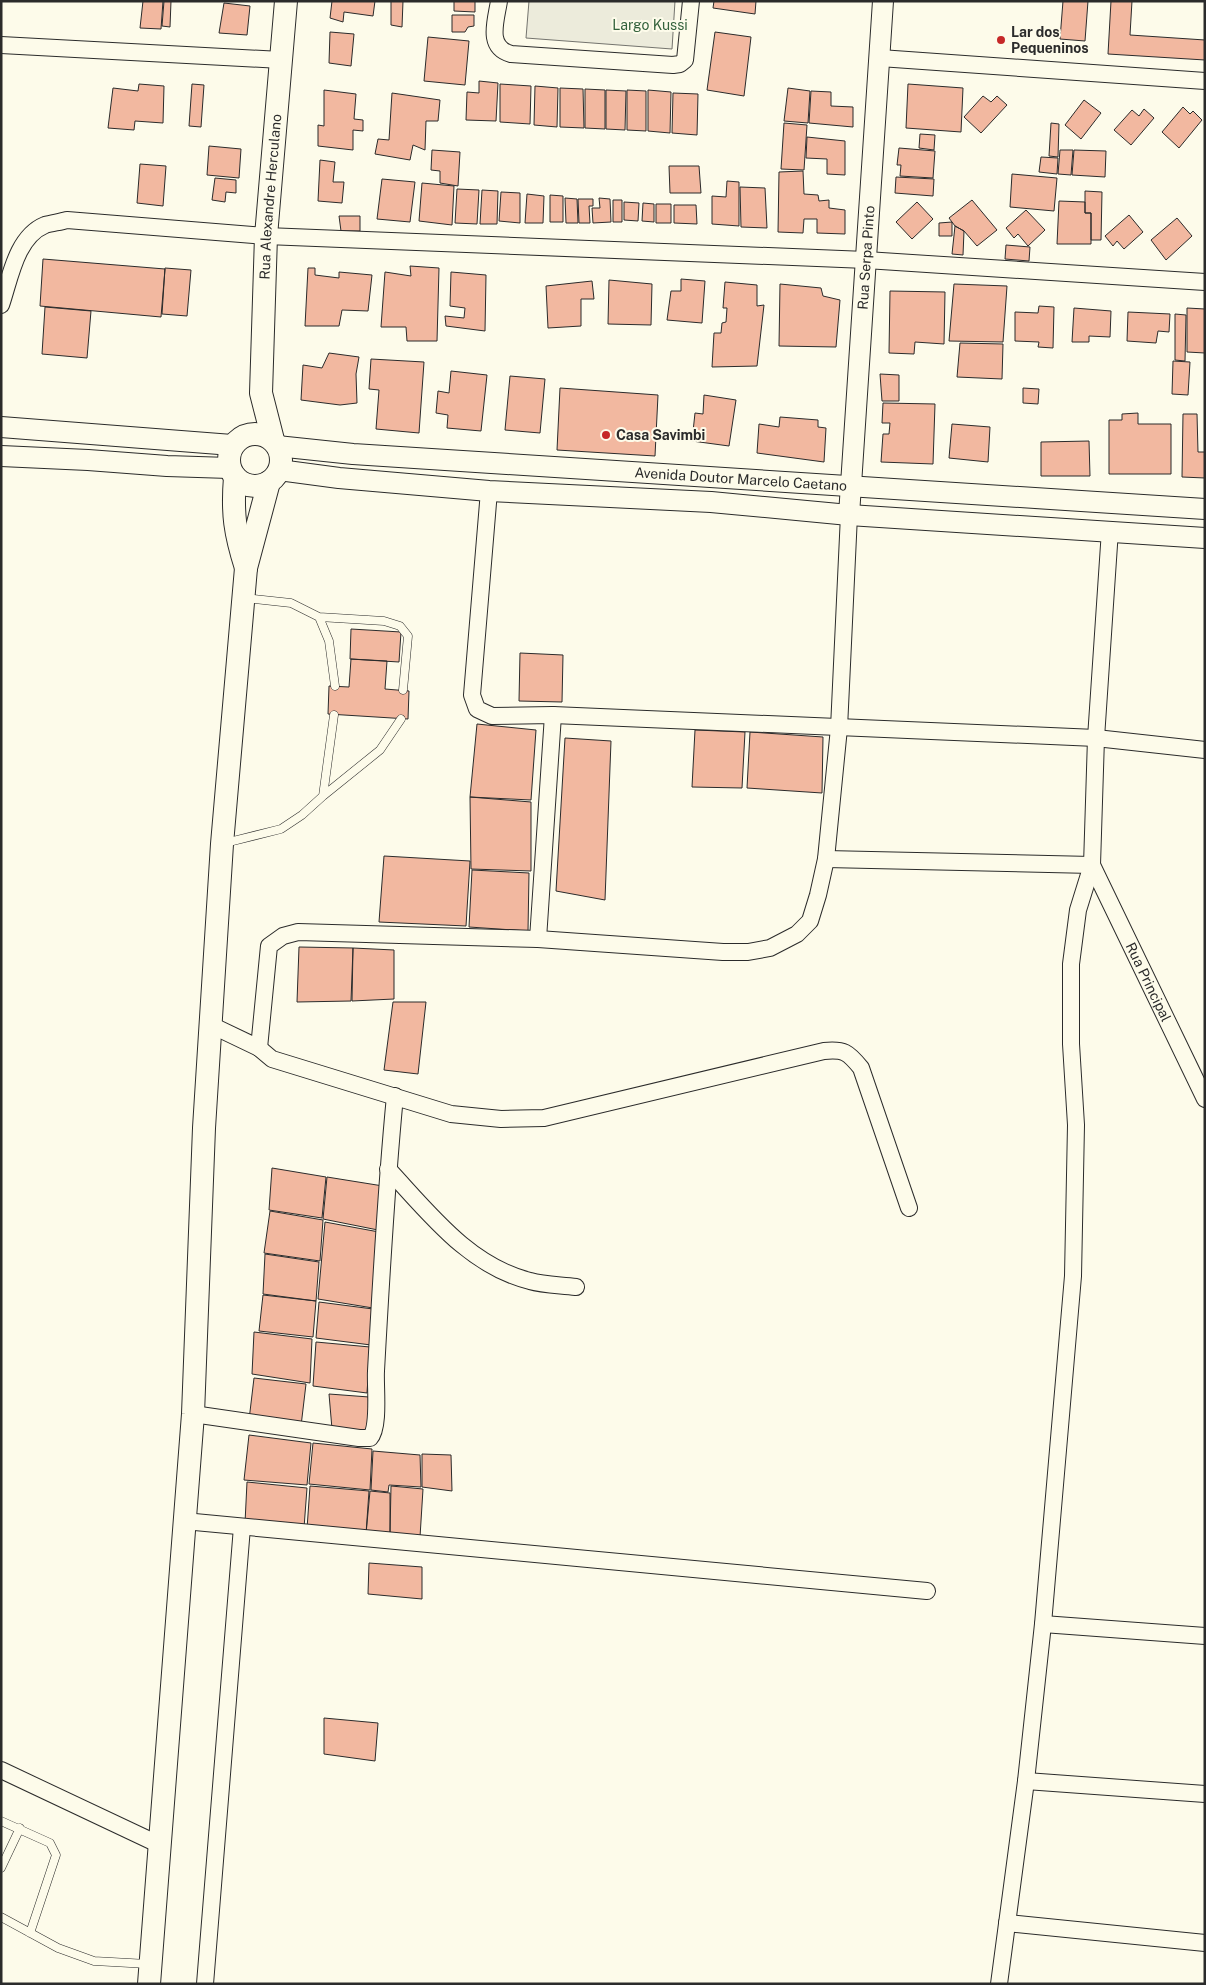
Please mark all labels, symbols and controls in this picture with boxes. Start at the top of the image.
park label: Largo Kussi [612,17,688,33]
place label: Lar dos Pequeninos [1011,24,1089,56]
marker: Lar dos Pequeninos [995,34,1007,46]
street label: Rua Alexandre Herculano [257,113,284,280]
street label: Rua Serpa Pinto [855,205,877,310]
place label: Casa Savimbi [616,427,705,443]
marker: Casa Savimbi [600,429,612,441]
street label: Avenida Doutor Marcelo Caetano [634,464,848,494]
street label: Rua Principal [1123,940,1174,1024]

